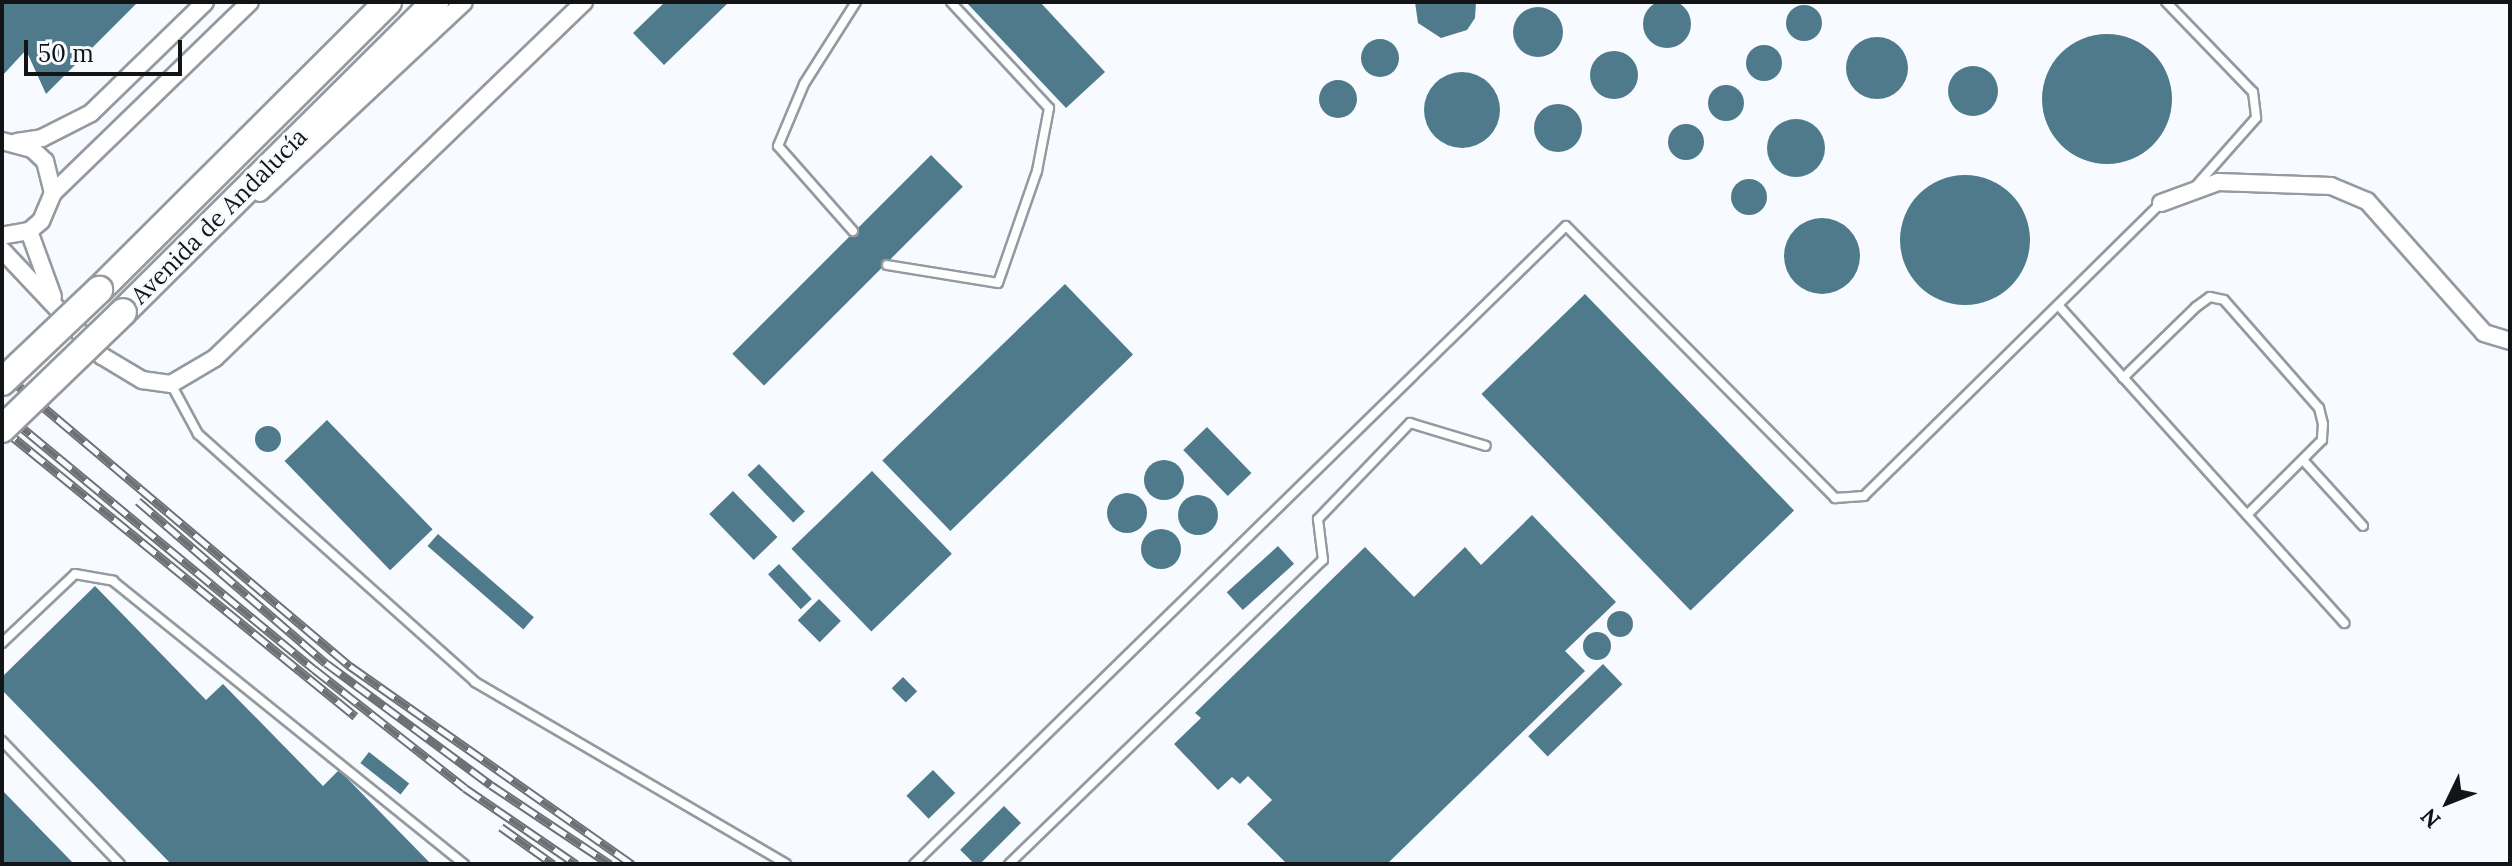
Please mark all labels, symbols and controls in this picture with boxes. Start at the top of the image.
scale bar [28,24,186,74]
text: 50 m [38,38,94,69]
street label: Avenida de Andalucía [125,122,313,310]
north arrow [2408,762,2488,842]
text: N [2414,803,2446,834]

